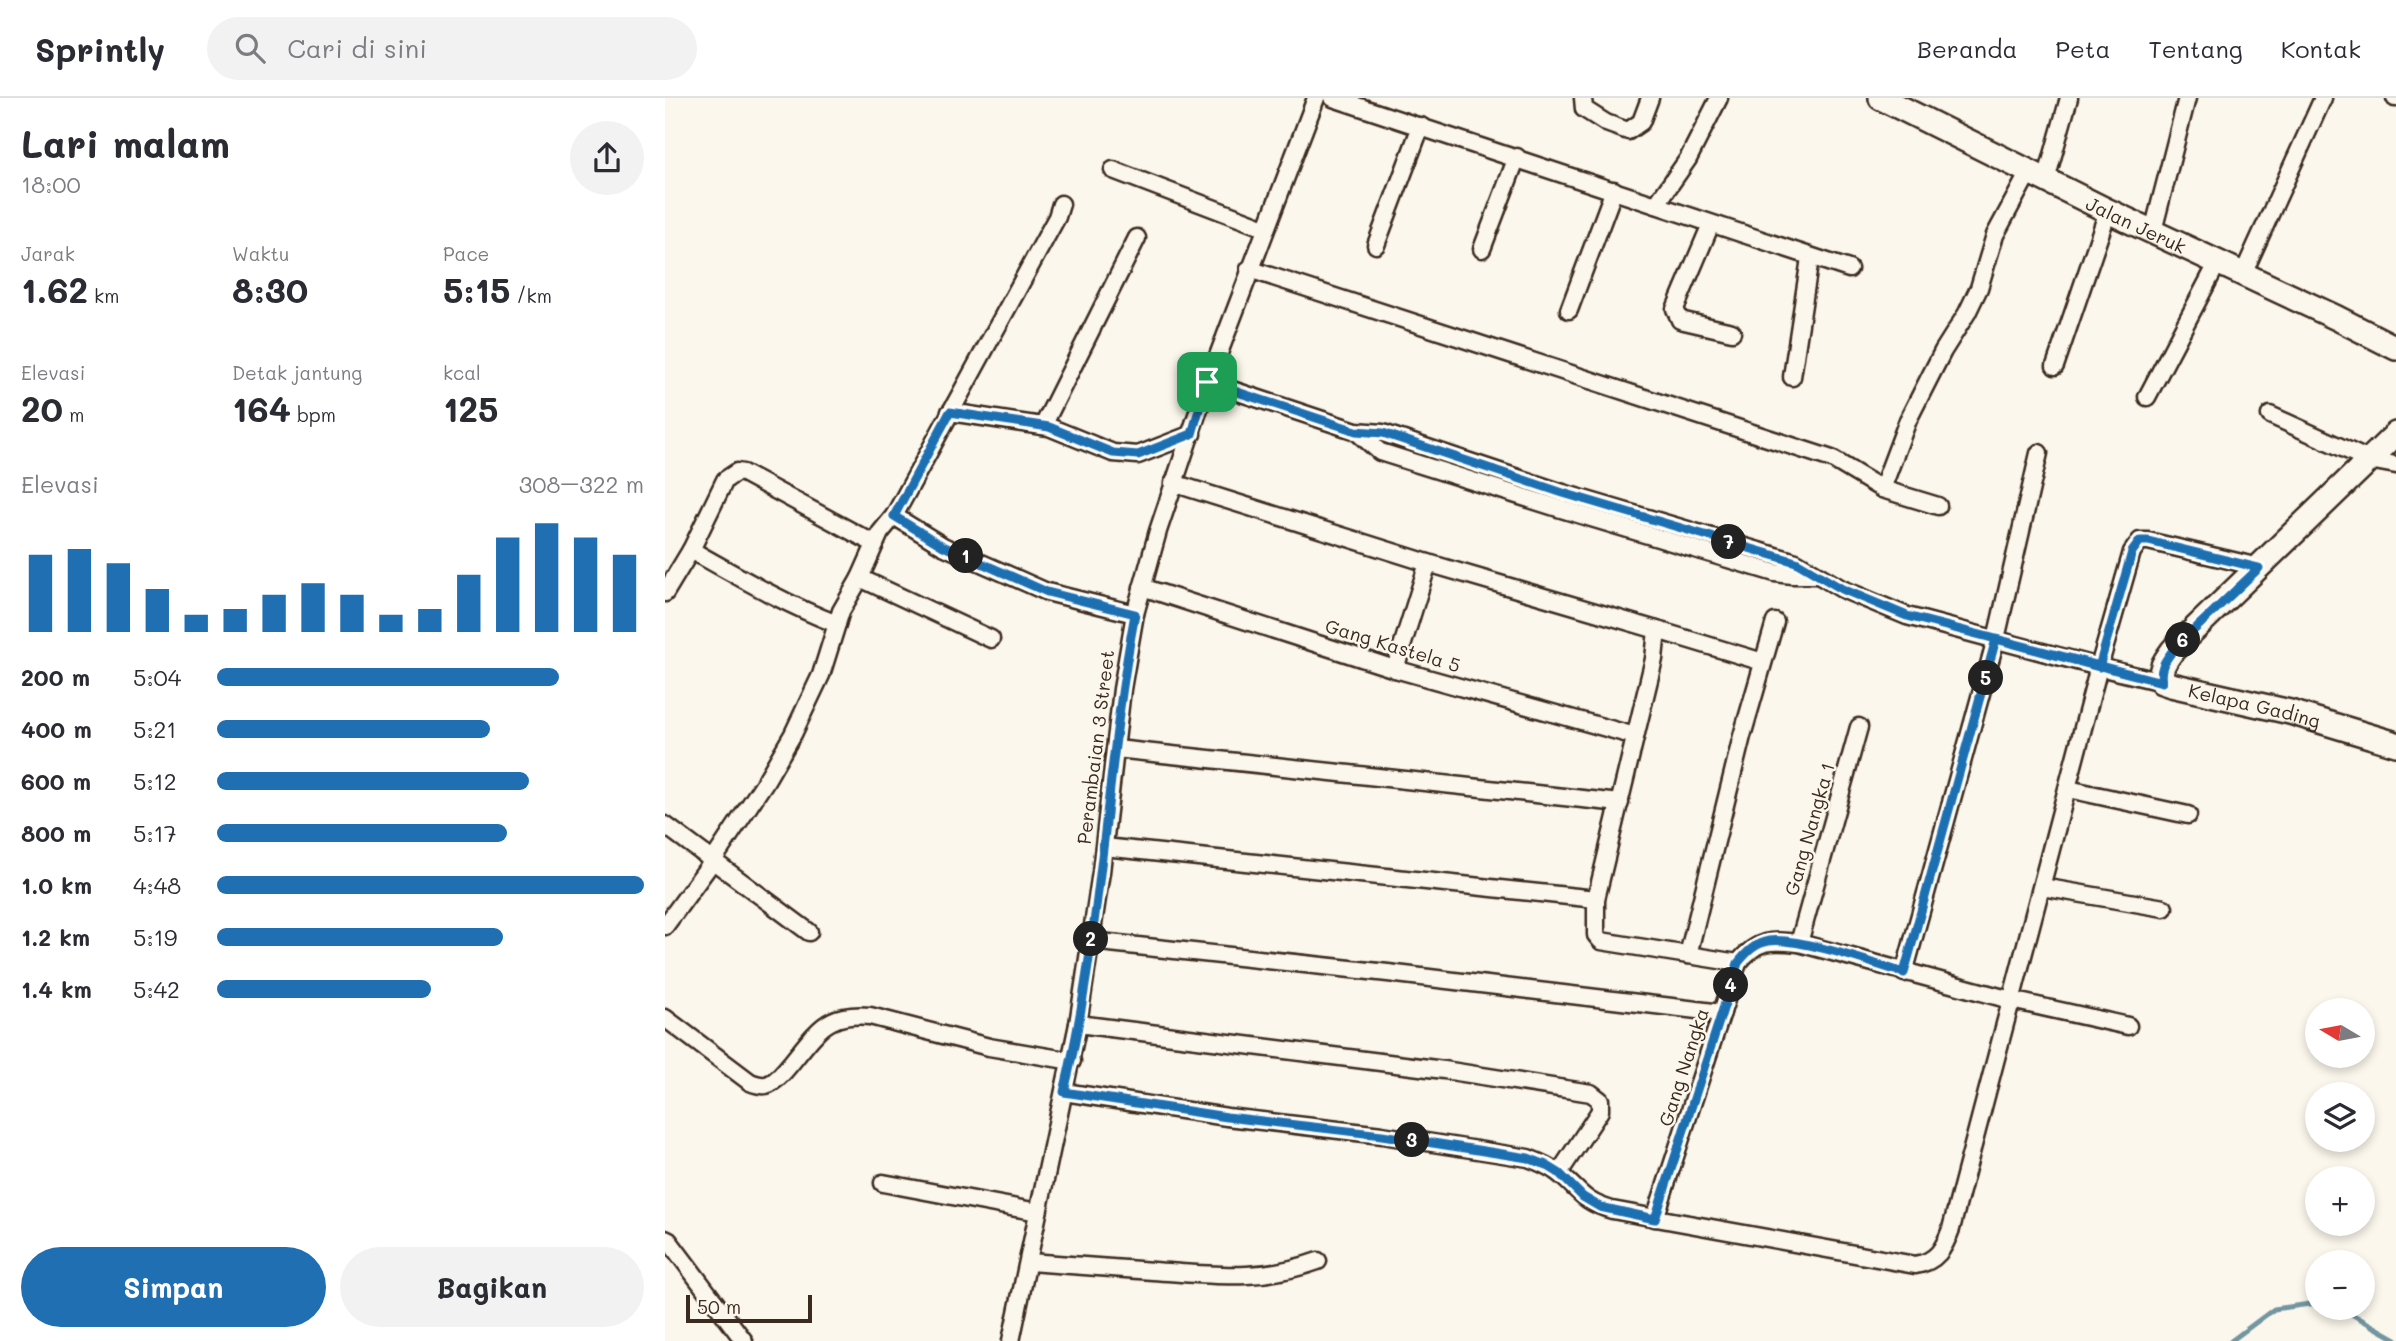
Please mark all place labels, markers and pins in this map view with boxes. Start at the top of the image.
pin [1177,352,1237,412]
pin: 7 [1711,524,1747,560]
pin: 1 [949,538,983,574]
pin: 6 [2165,622,2201,658]
pin: 5 [1969,660,2003,696]
pin: 2 [1073,922,1109,956]
pin: 4 [1713,968,1749,1002]
pin: 3 [1395,1122,1429,1158]

